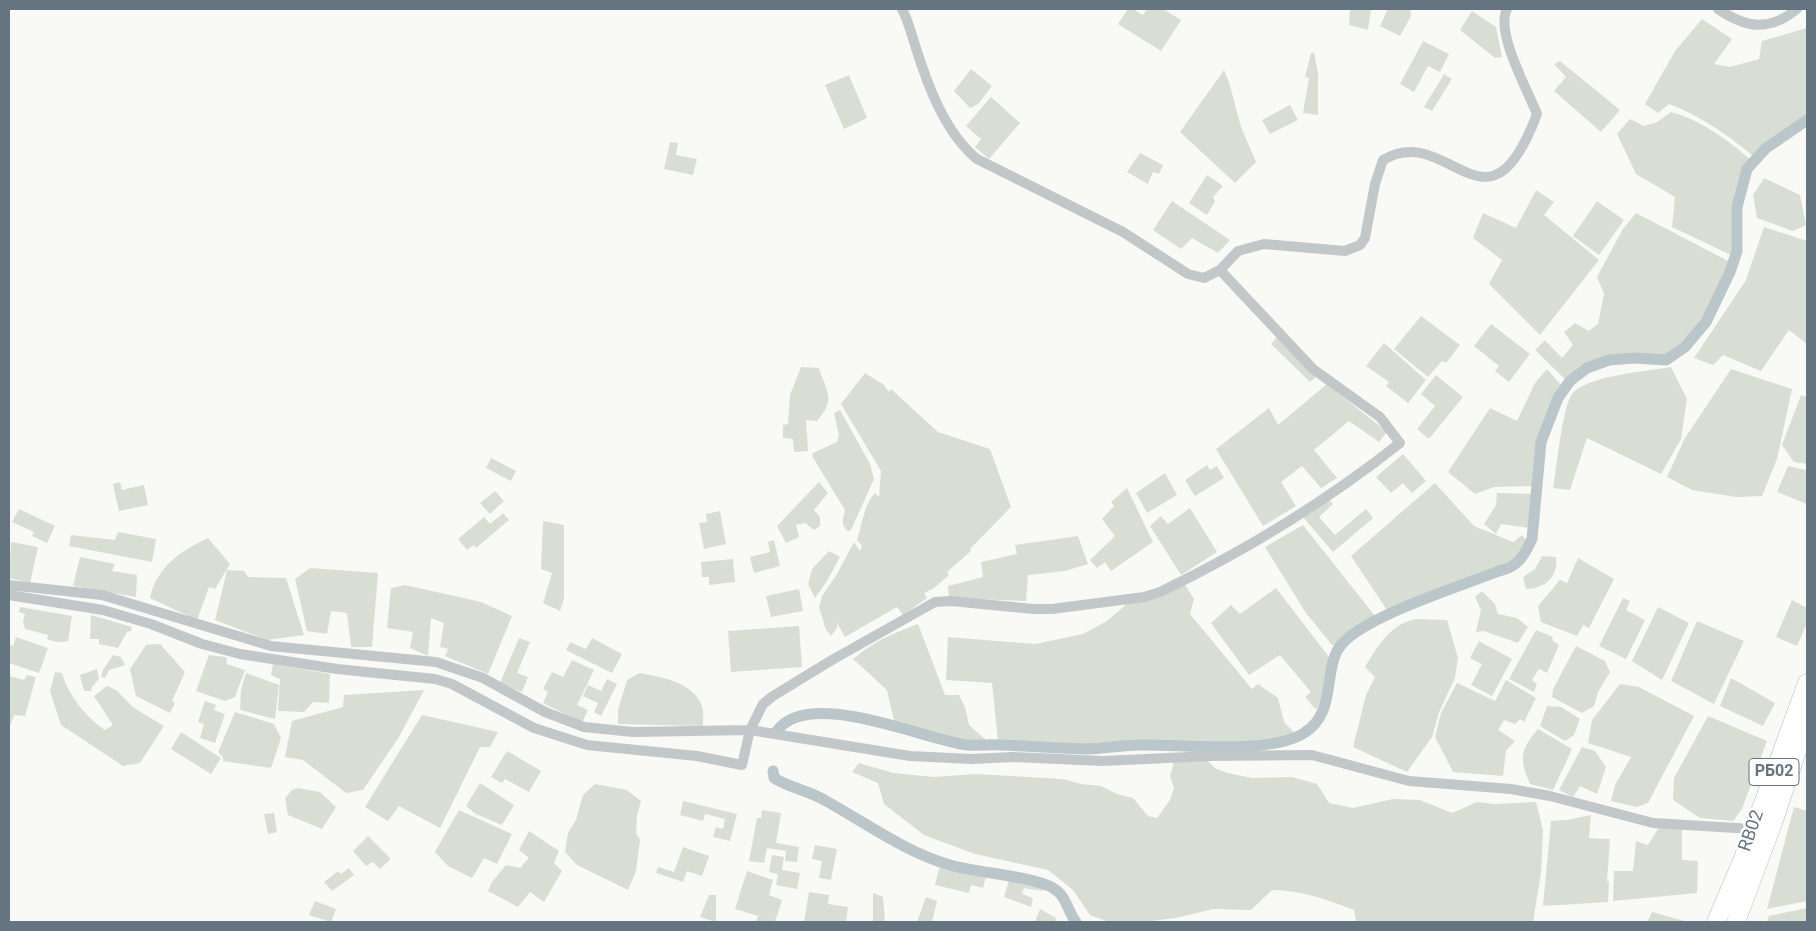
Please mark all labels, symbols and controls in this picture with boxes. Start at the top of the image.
road number: РБ02 [1749,759,1799,786]
street label: RB02 [1735,807,1769,855]

